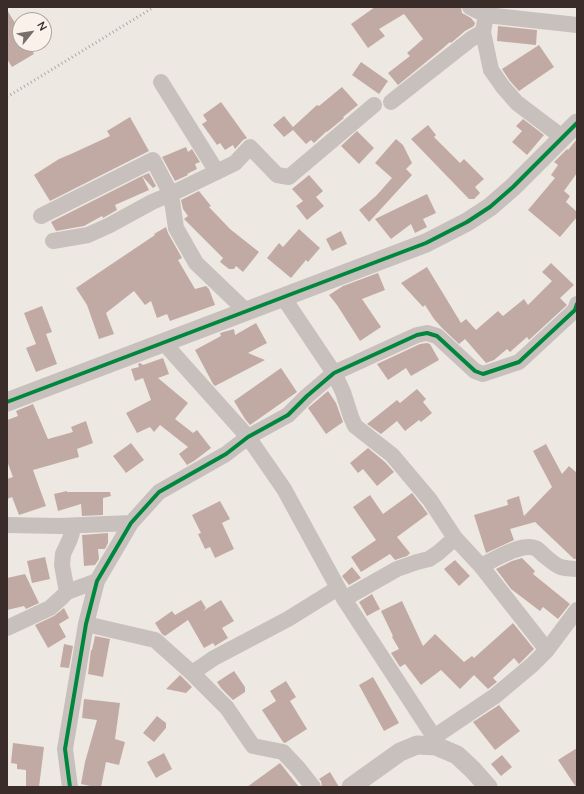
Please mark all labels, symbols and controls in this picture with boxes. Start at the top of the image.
north arrow [12,12,52,52]
text: N [33,19,51,34]

